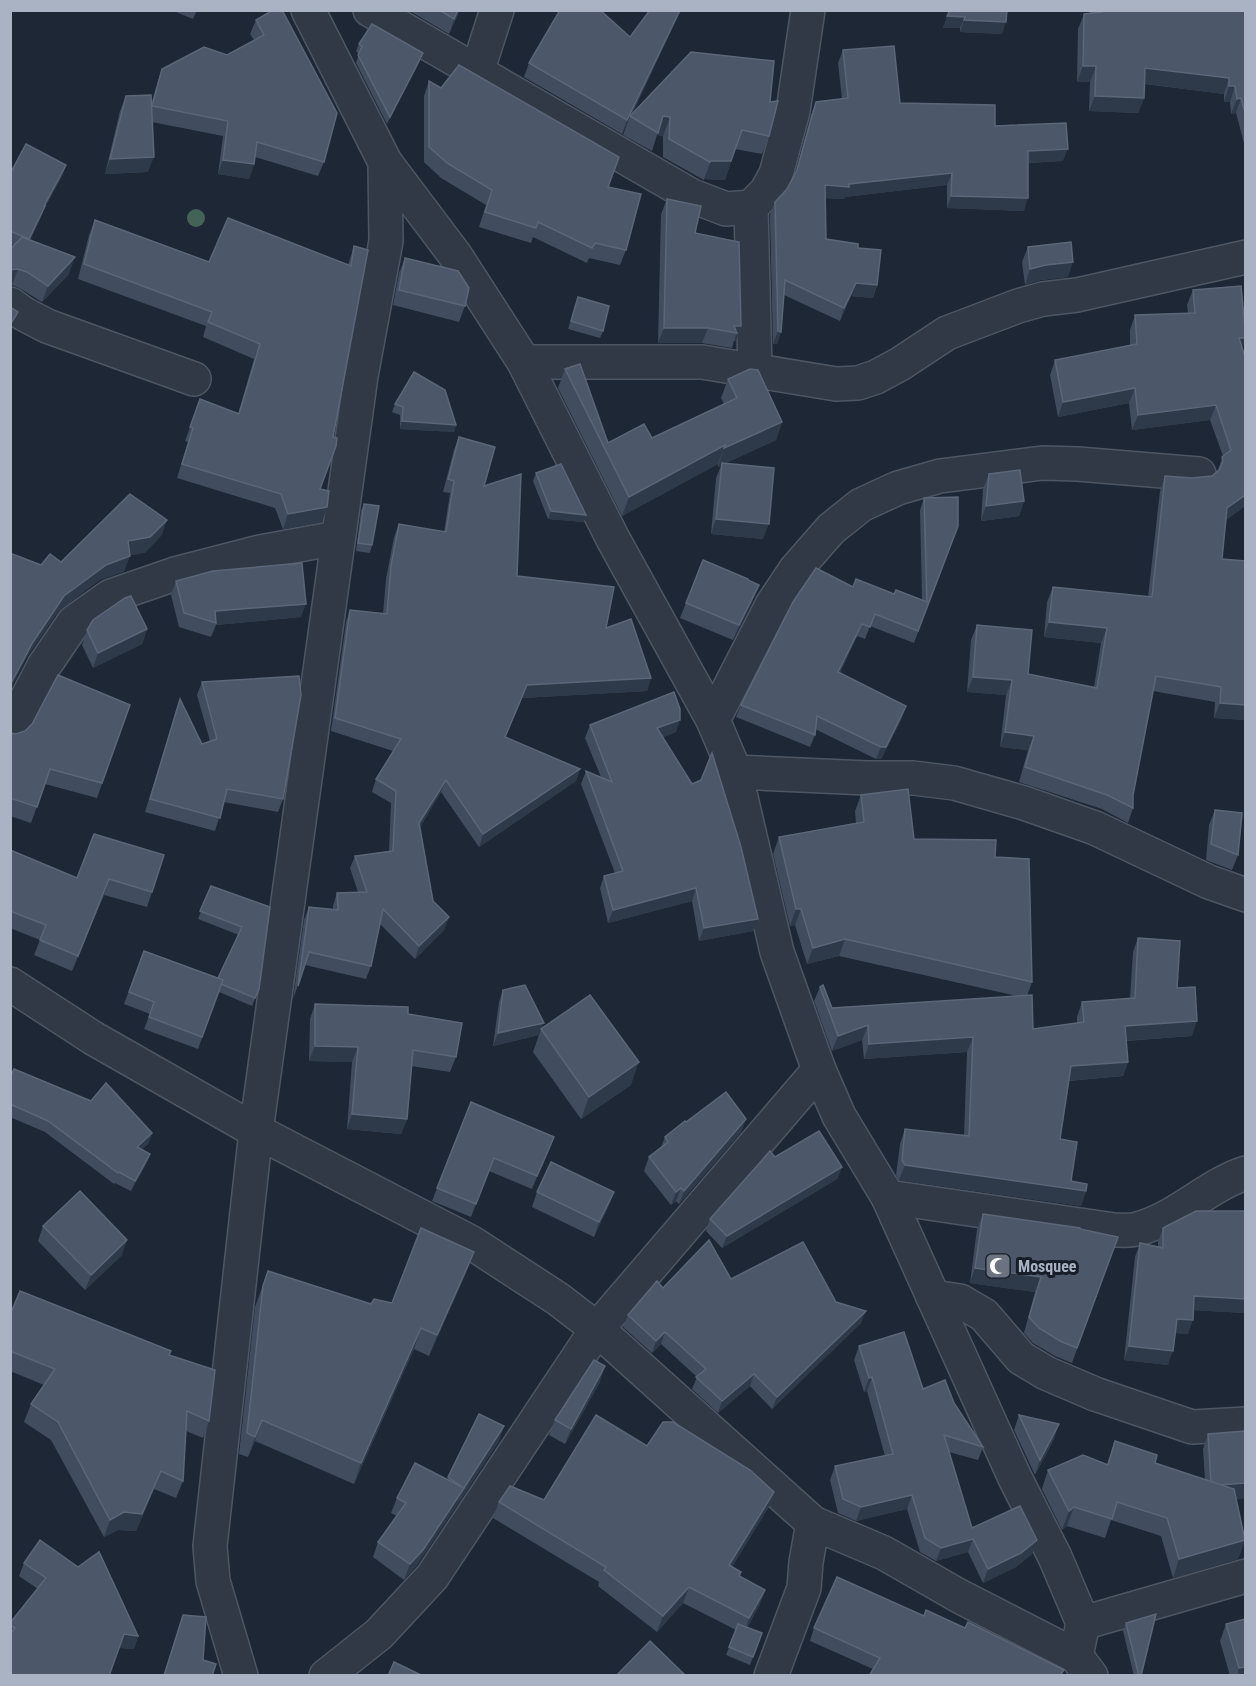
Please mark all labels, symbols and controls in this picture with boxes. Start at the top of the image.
mosque icon: Mosquee [983,1251,1013,1281]
place label: Mosquee [1018,1257,1077,1276]

